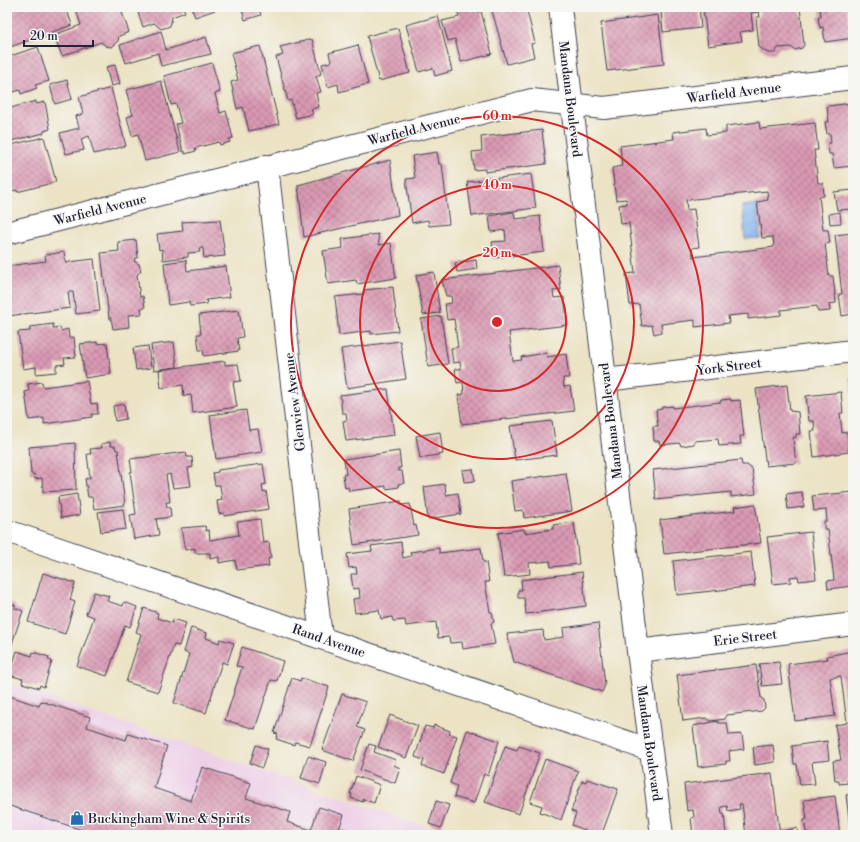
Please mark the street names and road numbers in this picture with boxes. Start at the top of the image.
street label: Mandana Boulevard [555,40,585,159]
street label: Warfield Avenue [685,79,783,107]
street label: Warfield Avenue [365,111,463,149]
street label: Warfield Avenue [51,191,149,229]
street label: Glenview Avenue [281,351,309,452]
street label: York Street [695,355,763,379]
street label: Mandana Boulevard [596,361,626,480]
street label: Rand Avenue [290,621,368,661]
street label: Erie Street [713,626,778,650]
street label: Mandana Boulevard [633,684,665,803]

